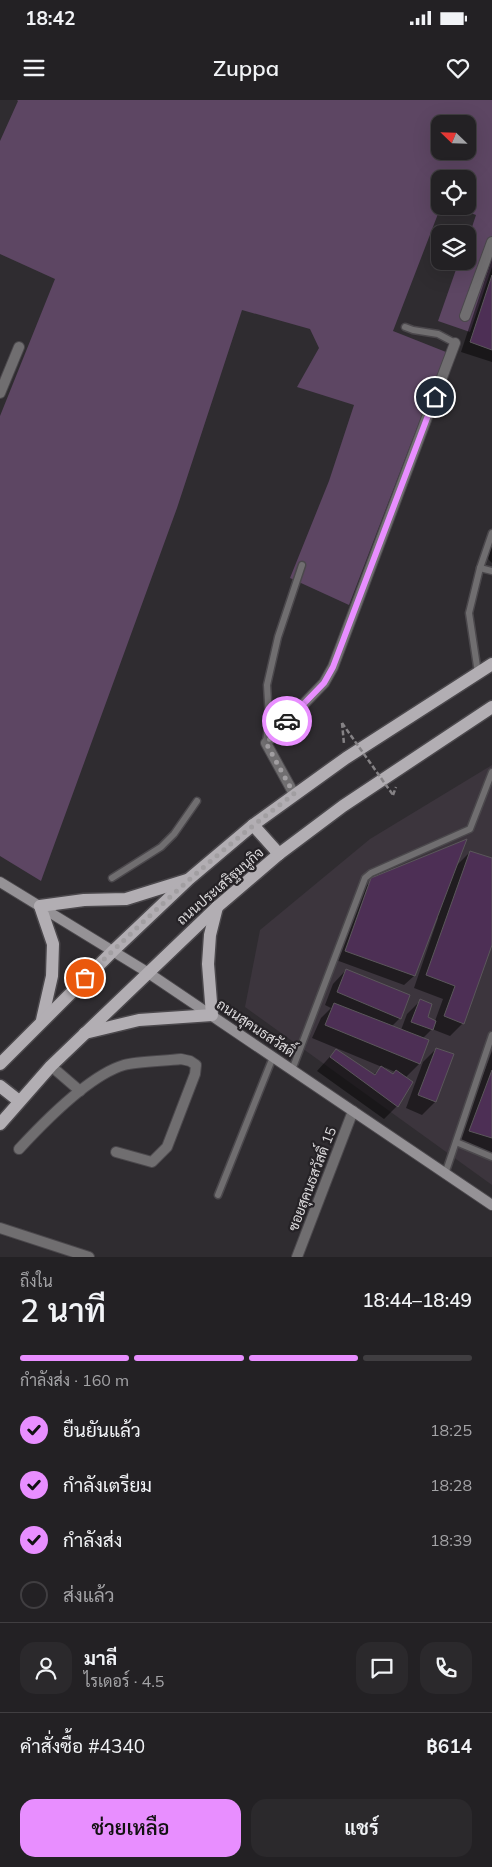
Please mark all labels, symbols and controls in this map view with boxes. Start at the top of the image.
text: 18:42 [25,6,75,30]
icon: menu [20,54,48,82]
text: Zuppa [213,54,279,82]
icon: heart [444,54,472,82]
north arrow [431,115,476,160]
map controls [431,115,476,270]
button: locate [431,170,476,215]
button: layers [431,225,476,270]
pin [414,376,456,418]
icon: home [421,383,449,411]
courier [262,696,312,746]
icon: car [273,707,301,735]
street label: ถนนประเสริฐมนูกิจ [173,843,268,929]
pin [64,957,106,999]
icon: bag [71,964,99,992]
street label: ถนนสุคนธสวัสดิ์ [213,992,301,1062]
street label: ซอยสุคนธสวัสดิ์ 15 [281,1123,341,1234]
text: ถึงใน [20,1271,53,1291]
text: 18:44–18:49 [362,1288,472,1312]
text: 2 นาที [20,1290,106,1330]
text: กำลังส่ง · 160 m [20,1370,129,1390]
icon: check [20,1416,48,1444]
text: ยืนยันแล้ว [63,1418,141,1442]
text: 18:25 [430,1420,472,1440]
icon: check [20,1471,48,1499]
text: กำลังเตรียม [63,1473,152,1497]
text: 18:28 [430,1475,472,1495]
icon: check [20,1526,48,1554]
text: กำลังส่ง [63,1528,122,1552]
text: 18:39 [430,1530,472,1550]
text: ส่งแล้ว [63,1583,114,1607]
button: person [20,1642,72,1694]
button: chat [356,1642,408,1694]
button: phone [420,1642,472,1694]
text: มาลี [84,1646,117,1670]
text: ไรเดอร์ · 4.5 [84,1671,164,1691]
text: คำสั่งซื้อ #4340 [20,1734,145,1758]
text: ฿614 [426,1734,472,1758]
button: ช่วยเหลือ [20,1799,241,1857]
button: แชร์ [251,1799,472,1857]

